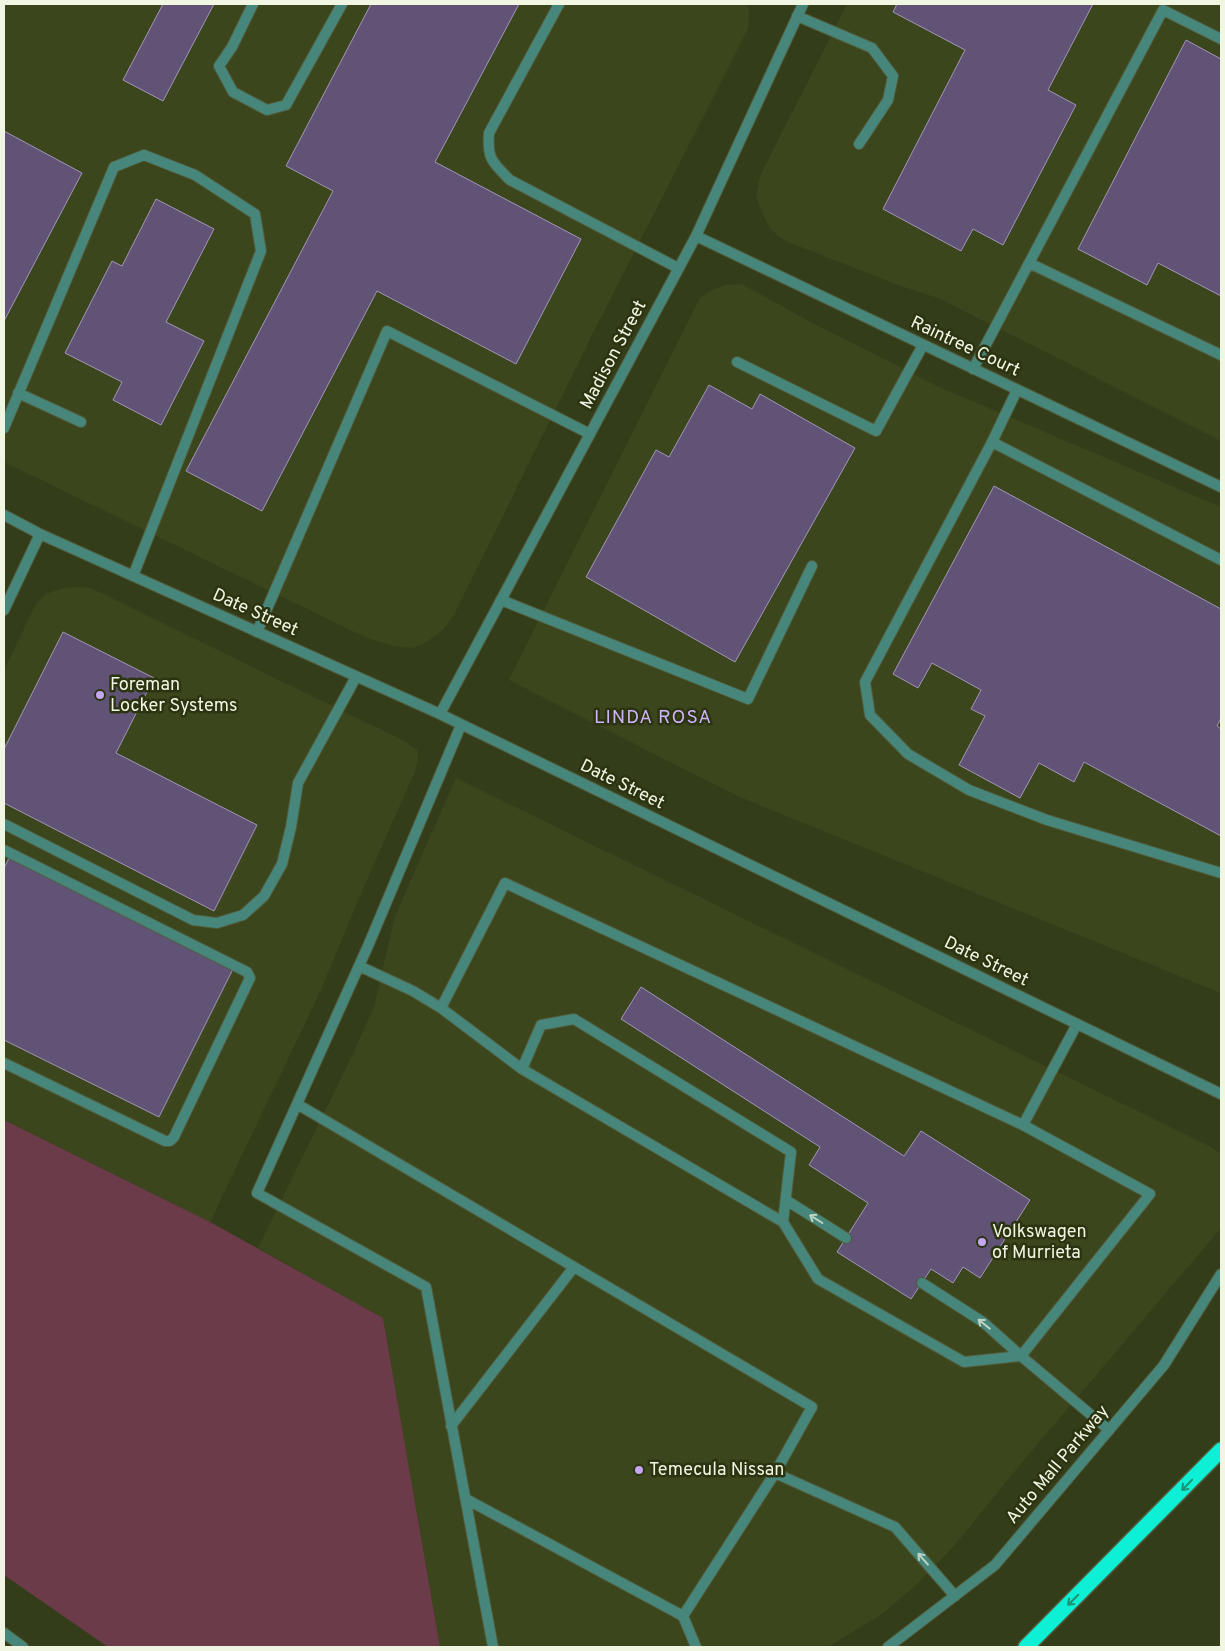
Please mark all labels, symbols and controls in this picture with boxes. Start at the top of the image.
street label: Madison Street [576,296,652,414]
street label: Raintree Court [906,312,1024,382]
street label: Date Street [209,584,301,642]
place label: Foreman Locker Systems [110,674,238,718]
marker: Foreman Locker Systems [94,689,106,701]
district label: LINDA ROSA [594,706,712,730]
street label: Date Street [576,755,668,815]
street label: Date Street [940,932,1032,992]
one-way arrow [809,1214,823,1224]
place label: Volkswagen of Murrieta [992,1221,1087,1265]
marker: Volkswagen of Murrieta [976,1236,988,1248]
one-way arrow [978,1319,991,1330]
street label: Auto Mall Parkway [1001,1401,1115,1529]
place label: Temecula Nissan [649,1459,785,1482]
marker: Temecula Nissan [633,1464,645,1476]
one-way arrow [1181,1479,1193,1492]
one-way arrow [917,1553,928,1566]
one-way arrow [1067,1594,1079,1606]

